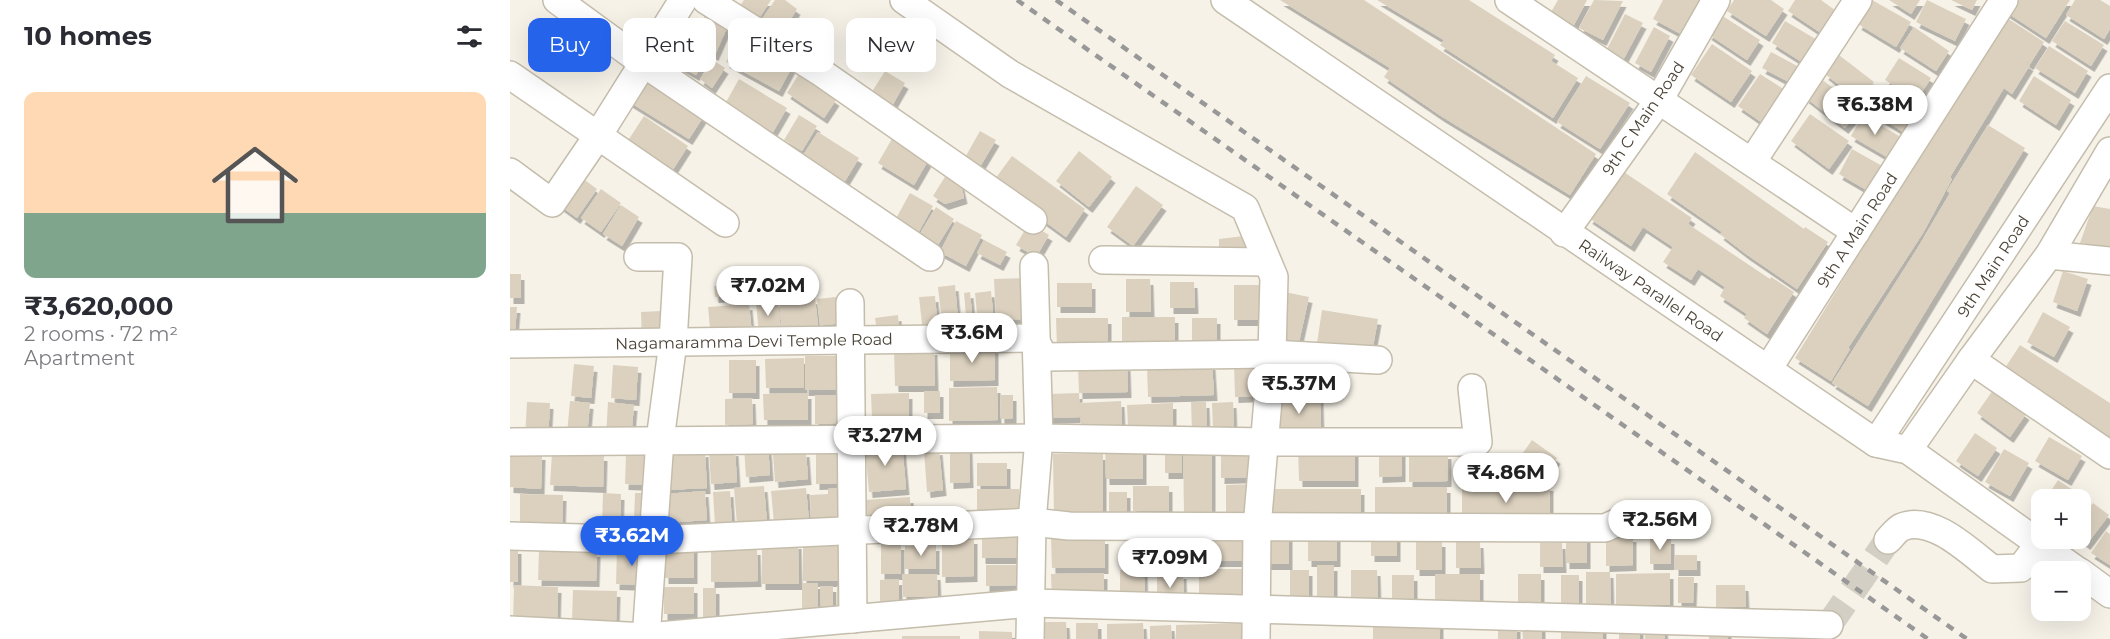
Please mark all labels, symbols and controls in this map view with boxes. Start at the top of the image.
chip: Buy [528,18,611,72]
chip: Rent [623,18,716,72]
chip: Filters [728,18,834,72]
chip: New [846,18,936,72]
text: 10 homes [24,20,152,52]
icon: filters [453,20,486,53]
street label: 9th C Main Road [1598,58,1688,179]
pin: ₹6.38M [1826,85,1924,136]
text: ₹6.38M [1837,92,1913,116]
icon: home [201,131,309,239]
street label: 9th A Main Road [1813,169,1902,291]
street label: 9th Main Road [1954,212,2033,321]
street label: Railway Parallel Road [1575,235,1726,346]
pin: ₹7.02M [719,266,817,317]
text: ₹7.02M [730,273,806,297]
text: ₹3,620,000 [24,290,173,322]
pin: ₹3.6M [930,313,1014,364]
text: ₹3.6M [940,320,1004,344]
text: 2 rooms · 72 m² [24,322,178,346]
street label: Nagamaramma Devi Temple Road [615,330,893,353]
text: Apartment [24,346,135,370]
pin: ₹5.37M [1250,364,1348,415]
text: ₹5.37M [1262,371,1337,395]
pin: ₹3.27M [836,416,934,467]
text: ₹3.27M [847,423,923,447]
pin: ₹4.86M [1457,453,1555,504]
text: ₹4.86M [1467,460,1545,484]
map controls [2031,489,2091,621]
button: + [2031,489,2091,549]
pin: ₹2.56M [1611,500,1709,551]
pin: ₹2.78M [872,506,970,557]
text: ₹2.56M [1622,507,1698,531]
text: ₹2.78M [883,513,959,537]
pin: ₹3.62M [583,516,681,567]
text: ₹3.62M [595,523,669,547]
pin: ₹7.09M [1121,538,1219,589]
text: ₹7.09M [1132,545,1208,569]
button: − [2031,561,2091,621]

